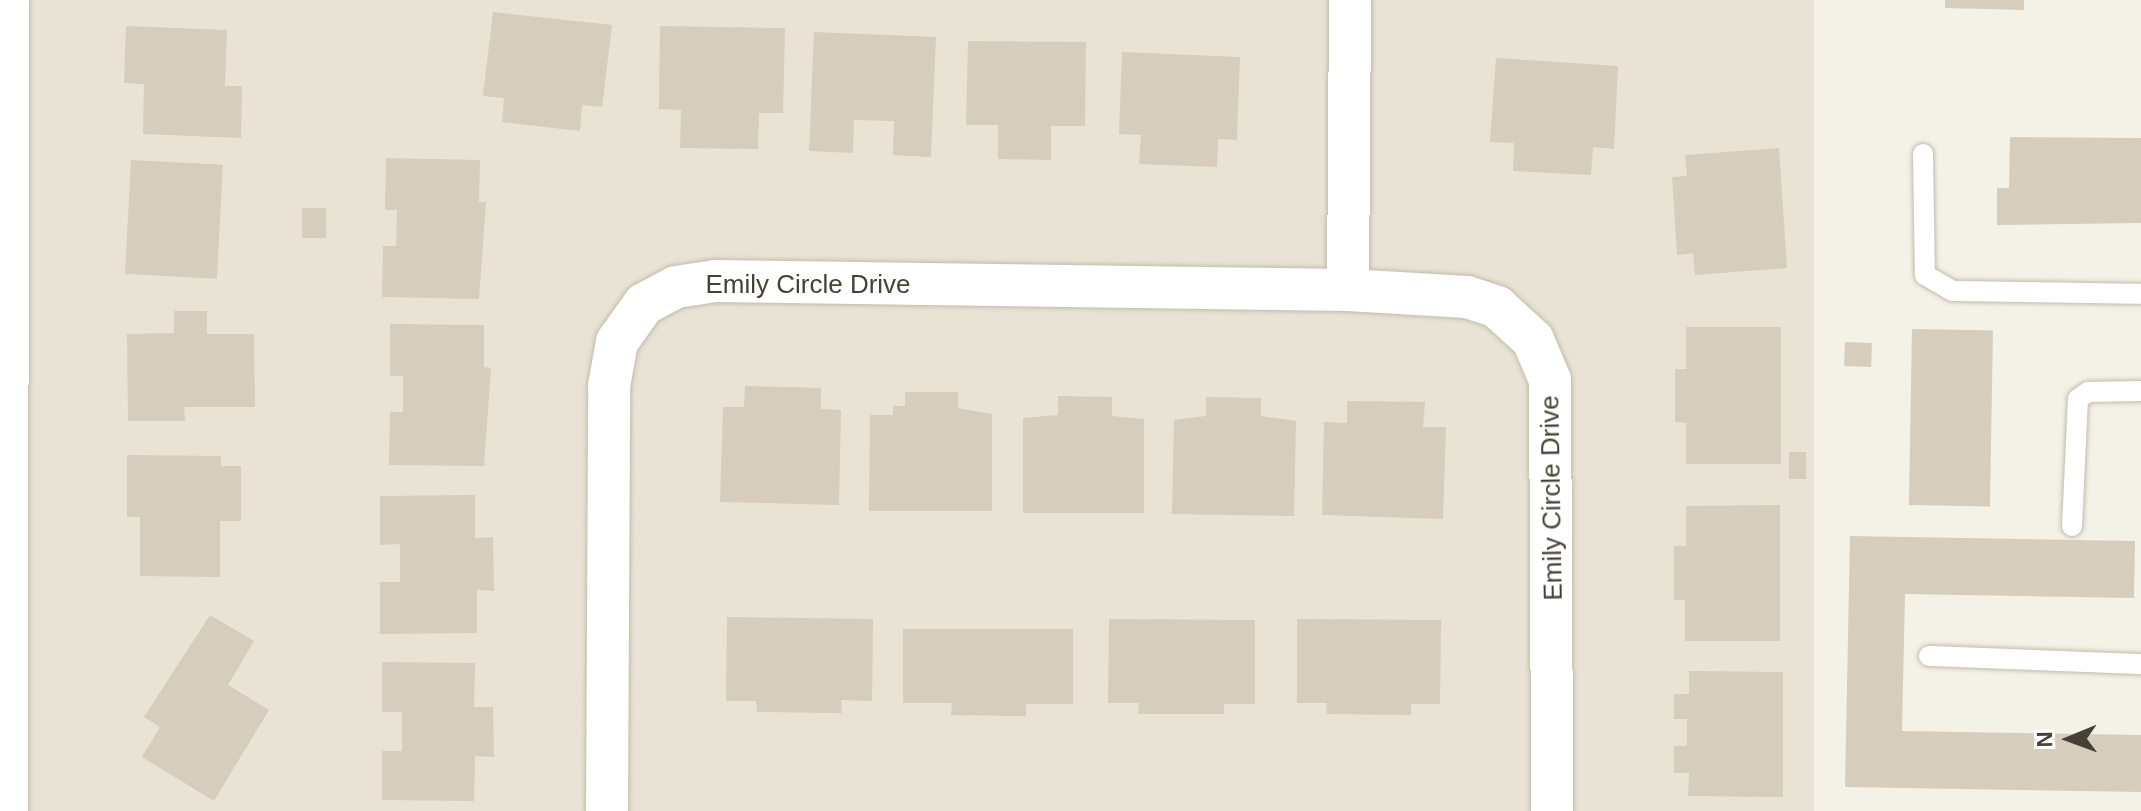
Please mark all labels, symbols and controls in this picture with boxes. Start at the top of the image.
street label: Emily Circle Drive [705,269,911,301]
street label: Emily Circle Drive [1535,395,1569,601]
north arrow [2029,699,2109,779]
text: N [2032,731,2057,748]

